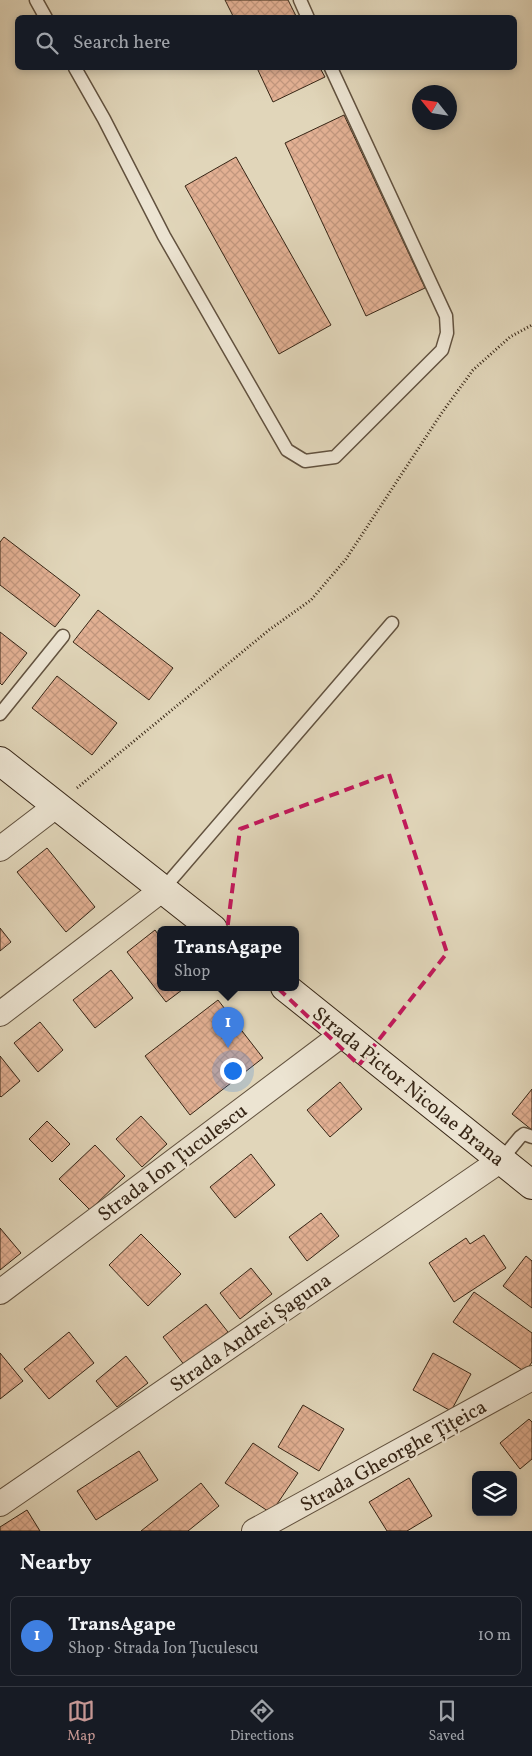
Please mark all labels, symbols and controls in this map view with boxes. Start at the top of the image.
search box [15,15,517,70]
icon: search [33,29,61,57]
text: Search here [73,30,170,56]
north arrow [412,85,457,130]
popup [157,926,299,991]
text: TransAgape [174,935,282,961]
text: Shop [174,961,210,983]
street label: Strada Pictor Nicolae Brana [306,1001,510,1174]
pin: 1 [212,1007,244,1048]
your location [220,1058,246,1084]
street label: Strada Ion Țuculescu [92,1098,254,1229]
street label: Strada Andrei Șaguna [165,1267,338,1400]
street label: Strada Gheorghe Țițeica [296,1394,492,1520]
map controls [472,1471,517,1516]
button: layers [472,1471,517,1516]
text: Nearby [20,1549,91,1578]
text: TransAgape [68,1612,176,1638]
text: 1 [34,1625,40,1647]
text: 10 m [478,1625,511,1647]
text: Shop · Strada Ion Țuculescu [68,1638,259,1660]
tab: Map [67,1697,95,1746]
tab: Directions [230,1697,294,1746]
tab: Saved [429,1697,465,1746]

